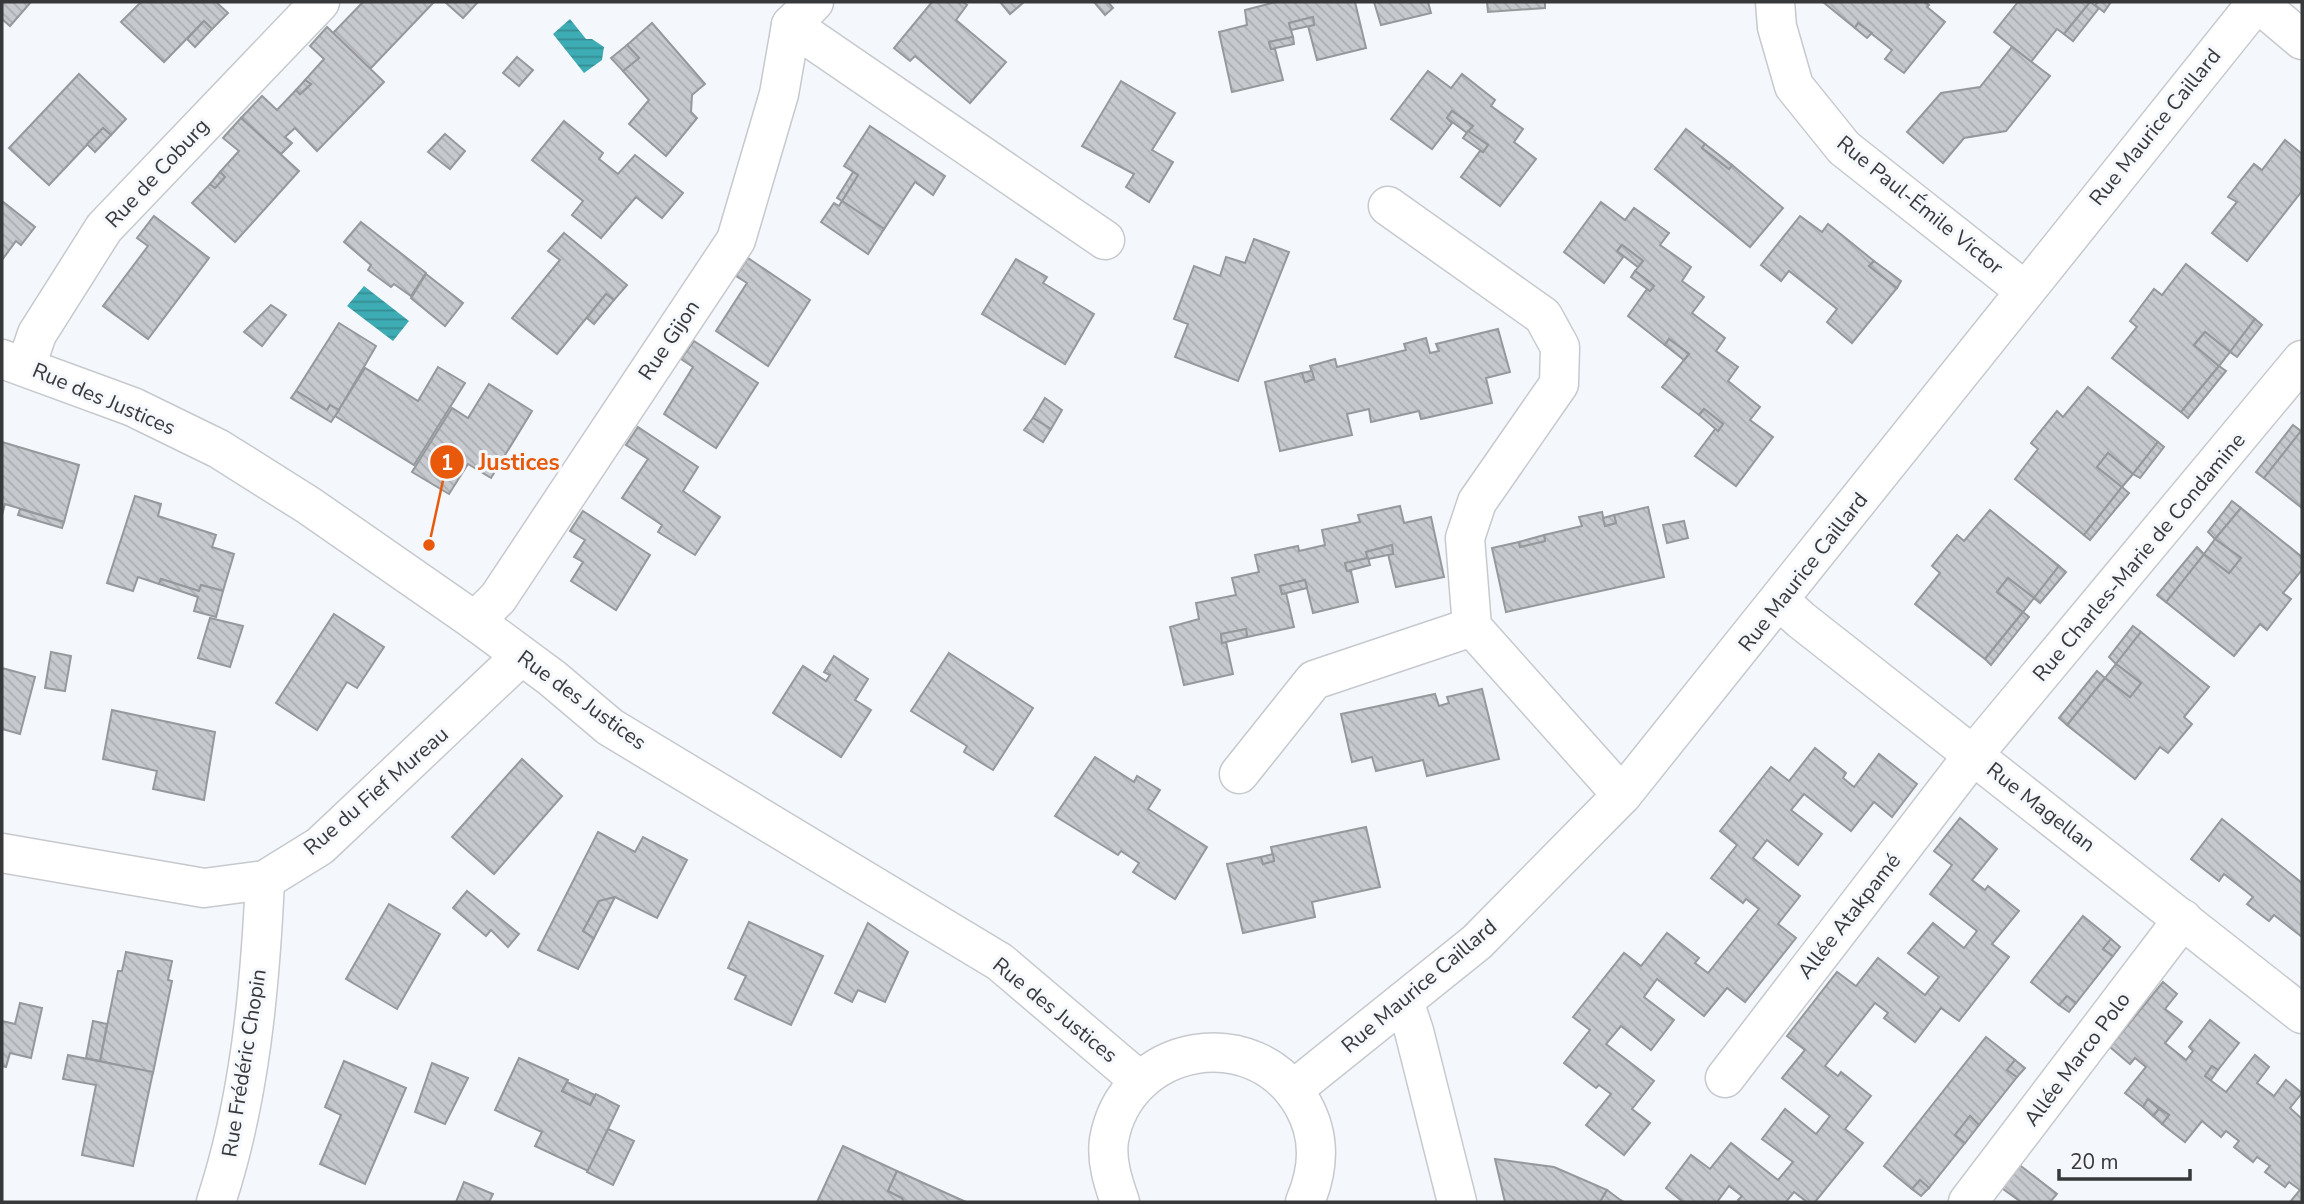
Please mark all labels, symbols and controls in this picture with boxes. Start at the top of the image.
street label: Rue Maurice Caillard [2083,43,2227,211]
street label: Rue de Coburg [99,112,215,234]
street label: Rue Paul-Émile Victor [1831,129,2009,281]
street label: Rue Gijon [632,294,706,386]
street label: Rue des Justices [28,356,180,442]
street label: Rue Charles-Marie de Condamine [2027,427,2251,687]
callout: Justices [430,440,574,484]
text: Justices [477,447,560,478]
text: 1 [441,449,453,477]
street label: Rue Maurice Caillard [1732,487,1874,657]
street label: Rue des Justices [512,644,652,756]
street label: Rue du Fief Mureau [298,720,454,862]
street label: Rue Magellan [1981,756,2101,858]
street label: Allée Atakpamé [1791,848,1907,984]
street label: Rue Maurice Caillard [1335,913,1503,1059]
street label: Rue des Justices [987,951,1123,1069]
street label: Rue Frédéric Chopin [215,967,273,1159]
street label: Allée Marco Polo [2017,986,2137,1132]
scale bar [2059,1138,2190,1182]
text: 20 m [2070,1148,2119,1176]

